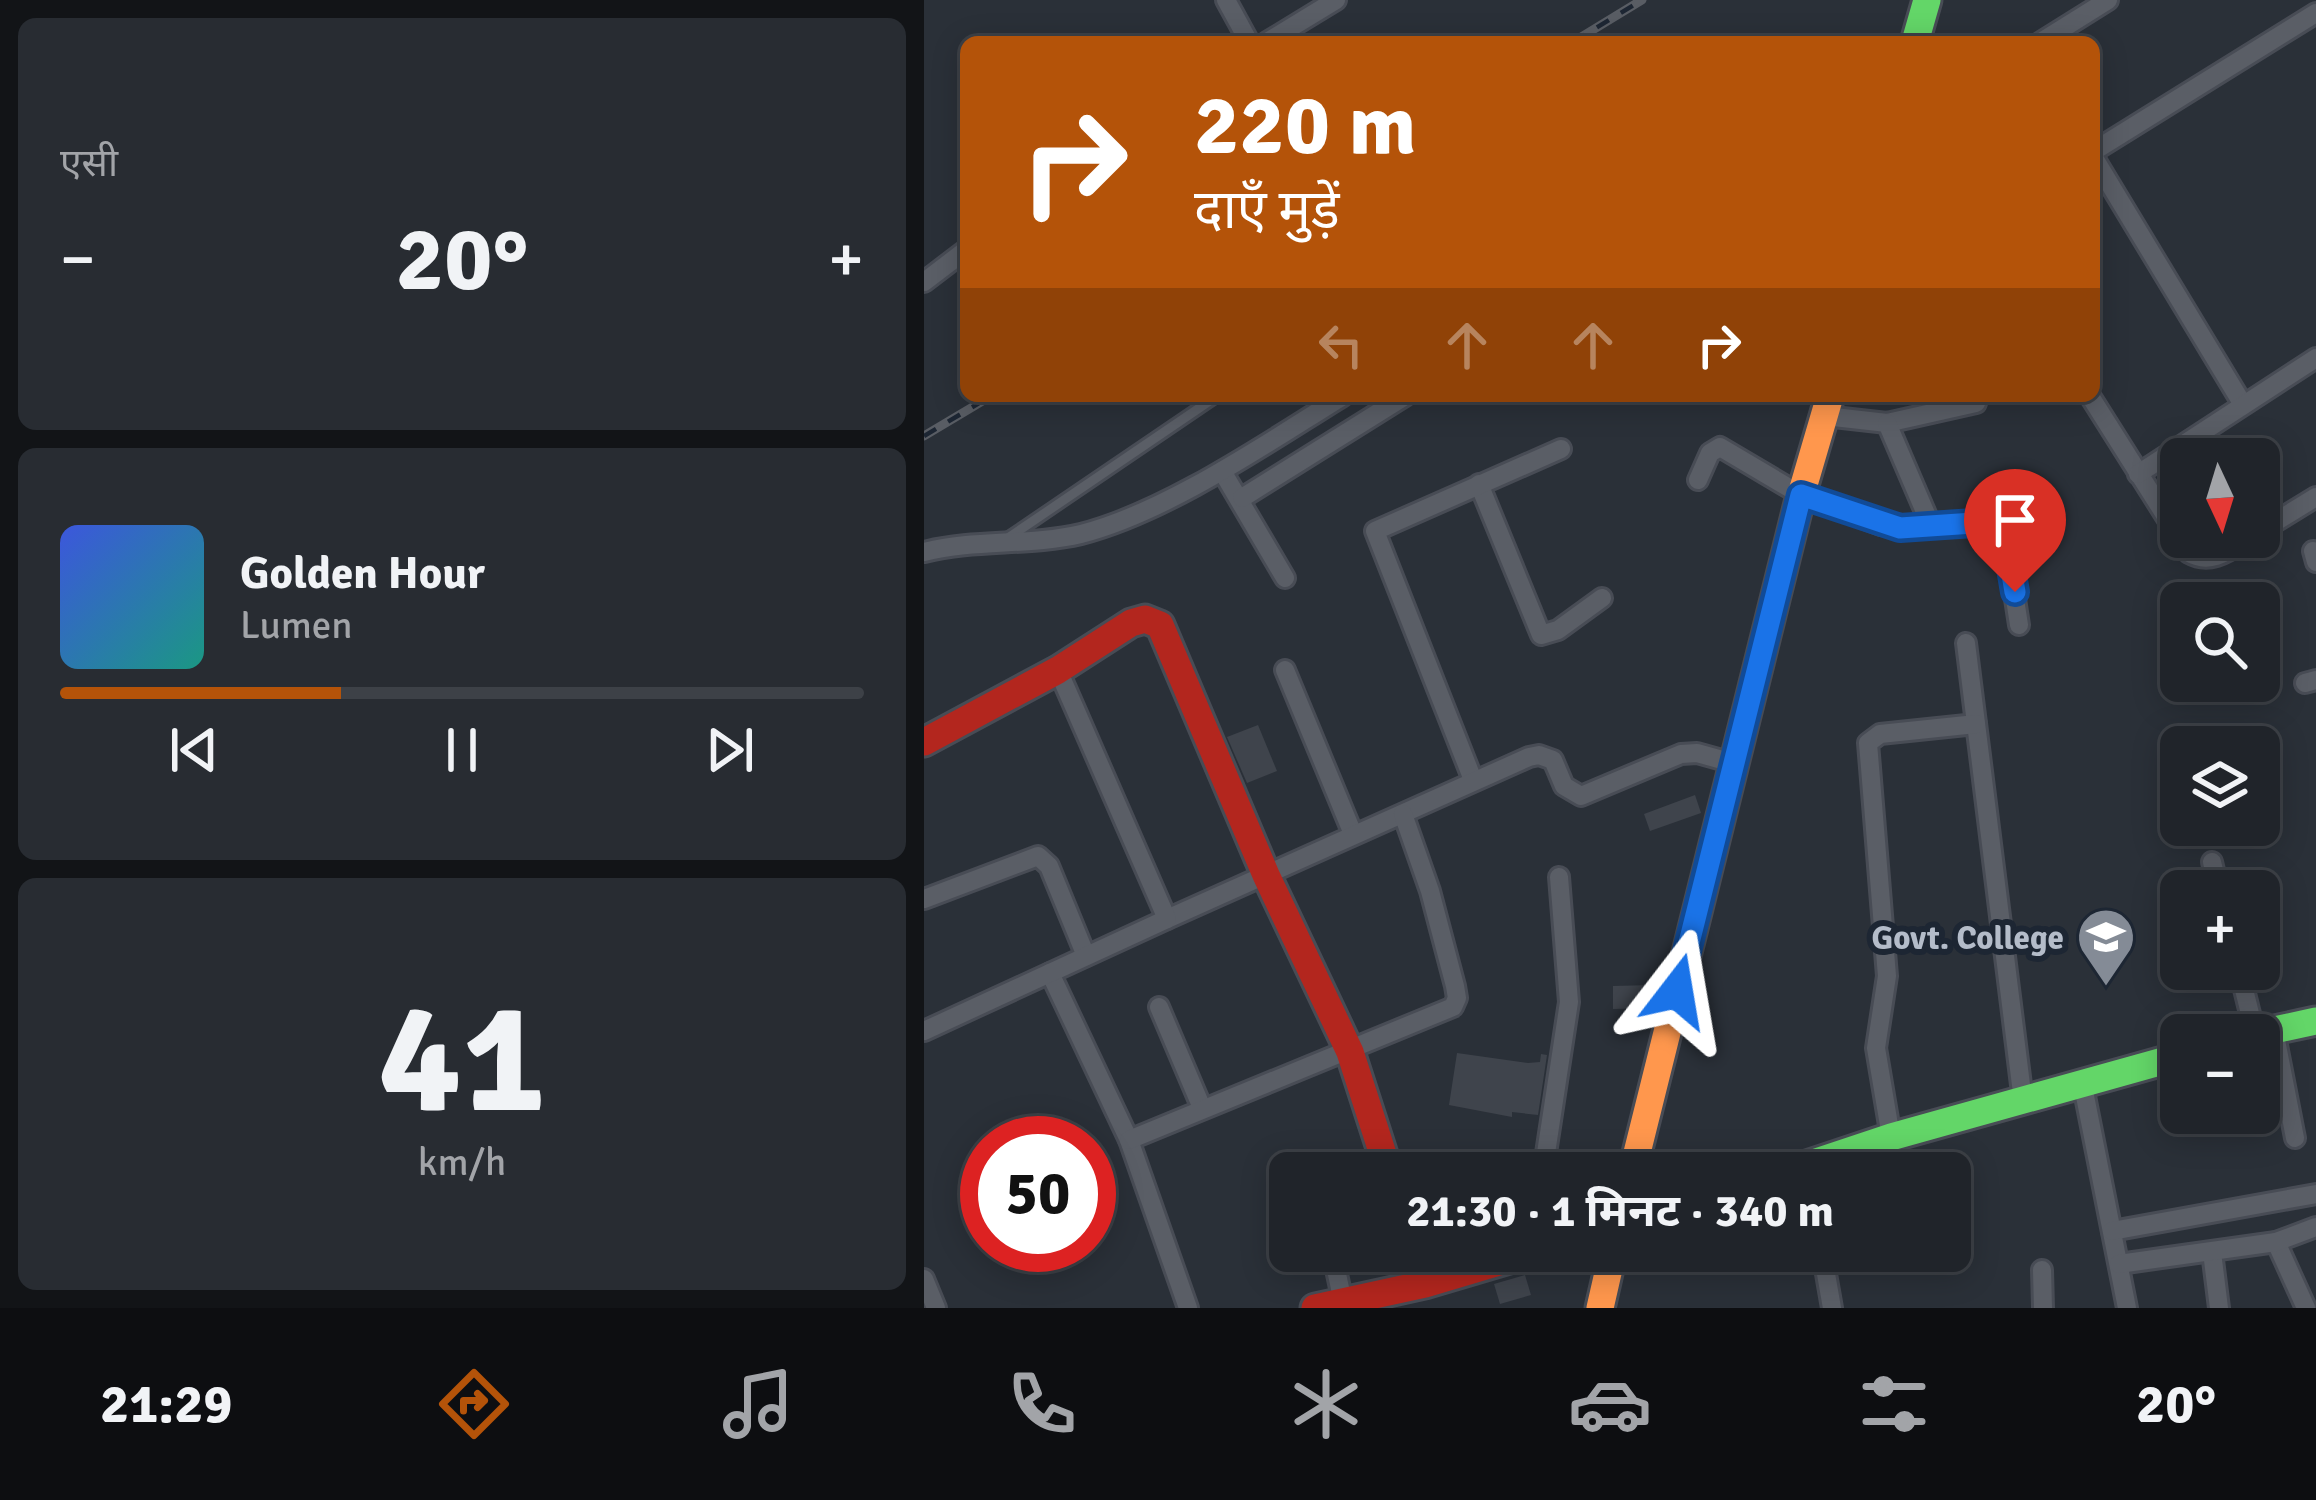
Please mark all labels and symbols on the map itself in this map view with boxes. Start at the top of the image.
north arrow [2160,438,2280,558]
pin [1964,469,2066,592]
school or university icon: Govt. College [2075,906,2137,988]
place label: Govt. College [1872,918,2064,959]
position arrow [1614,928,1740,1054]
speed limit sign: 50 [960,1116,1116,1272]

